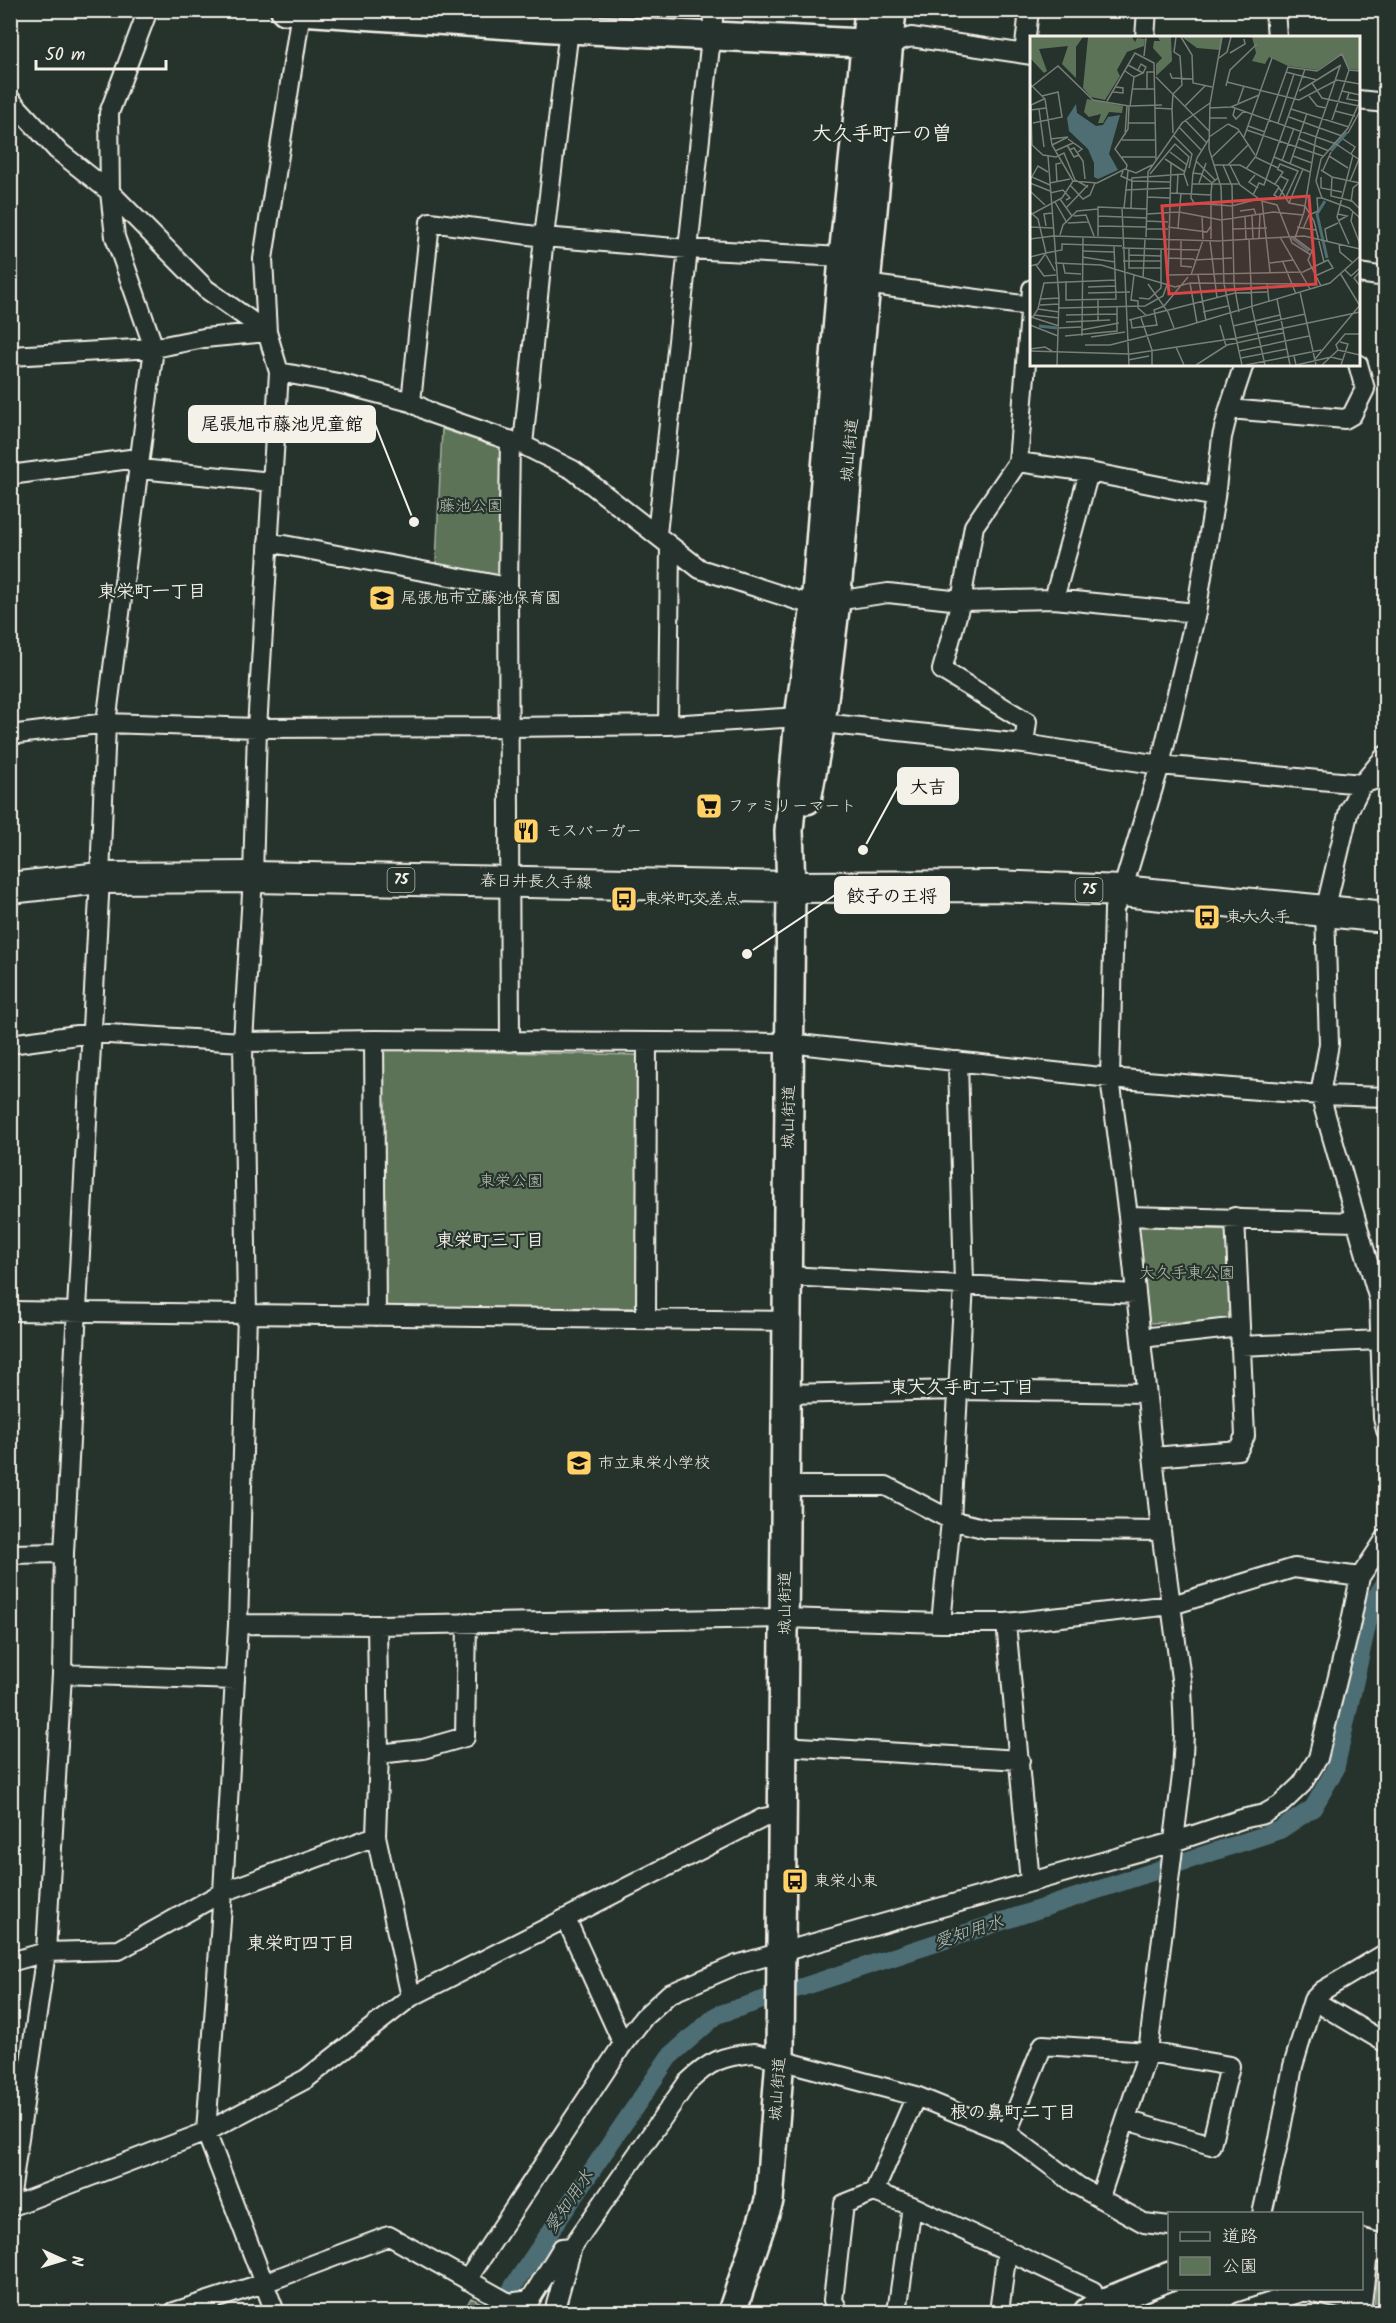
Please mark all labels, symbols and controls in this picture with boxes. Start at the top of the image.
scale bar [36,33,166,71]
inset map [1030,36,1360,366]
text: 50 m [45,41,85,70]
district label: 大久手町一の曽 [812,119,952,151]
callout: 尾張旭市藤池児童館 [189,406,375,442]
text: 尾張旭市藤池児童館 [201,411,363,440]
street label: 城山街道 [835,417,865,483]
park label: 藤池公園 [439,494,503,519]
district label: 東栄町一丁目 [98,578,206,607]
school or university icon: 尾張旭市立藤池保育園 [367,583,397,613]
place label: 尾張旭市立藤池保育園 [401,586,561,611]
callout: 大吉 [898,768,958,804]
text: 大吉 [910,774,946,803]
supermarket icon: ファミリーマート [694,791,724,821]
place label: ファミリーマート [728,794,856,819]
restaurant icon: モスバーガー [511,816,541,846]
place label: モスバーガー [546,819,642,844]
road number: 75 [388,868,414,892]
street label: 春日井長久手線 [480,869,592,895]
callout: 餃子の王将 [835,877,949,913]
road number: 75 [1076,878,1102,902]
text: 餃子の王将 [847,883,937,912]
bus stop icon: 東栄町交差点 [609,884,639,914]
place label: 東栄町交差点 [644,887,740,912]
bus stop icon: 東大久手 [1192,902,1222,932]
place label: 東大久手 [1226,905,1290,930]
street label: 城山街道 [776,1085,802,1149]
park label: 東栄公園 [479,1169,543,1194]
district label: 東栄町三丁目 [436,1227,544,1256]
park label: 大久手東公園 [1139,1261,1235,1286]
district label: 東大久手町二丁目 [890,1374,1034,1403]
school or university icon: 市立東栄小学校 [564,1448,594,1478]
place label: 市立東栄小学校 [598,1451,710,1476]
street label: 城山街道 [773,1571,798,1635]
bus stop icon: 東栄小東 [780,1866,810,1896]
place label: 東栄小東 [814,1869,878,1894]
water label: 愛知用水 [930,1908,1008,1958]
district label: 東栄町四丁目 [247,1930,355,1959]
street label: 城山街道 [763,2056,793,2122]
district label: 根の鼻町二丁目 [950,2099,1076,2128]
water label: 愛知用水 [538,2164,602,2240]
legend [1168,2212,1363,2290]
text: 道路 [1222,2223,1258,2252]
north arrow [33,2230,93,2290]
text: 公園 [1222,2253,1258,2282]
text: N [64,2255,89,2267]

